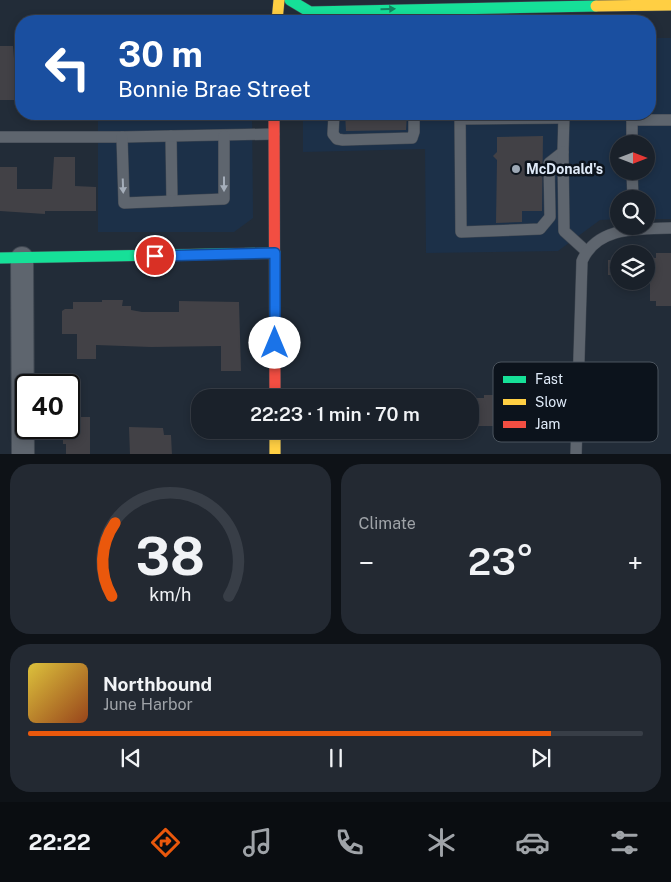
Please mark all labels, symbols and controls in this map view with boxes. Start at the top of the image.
one-way arrow [380,5,396,13]
text: 30 m [118,34,203,75]
icon: left [35,35,100,100]
text: Bonnie Brae Street [118,76,311,102]
north arrow [610,135,655,180]
map controls [610,135,655,290]
place label: McDonald's [526,161,603,177]
marker: McDonald's [510,163,522,175]
one-way arrow [220,177,228,193]
one-way arrow [120,178,128,194]
button: search [610,190,655,235]
pin [134,235,176,277]
icon: arrive [141,242,169,270]
button: layers [610,245,655,290]
position arrow [248,316,300,368]
legend [493,362,658,442]
text: Fast [535,371,563,387]
speed limit sign: 40 [15,374,80,439]
text: Slow [535,394,567,410]
text: 22:23 · 1 min · 70 m [250,403,420,425]
text: Jam [535,416,560,432]
text: Climate [359,514,416,533]
text: 38 [136,526,205,587]
text: 23° [468,539,534,584]
text: − [359,546,374,579]
text: + [627,546,643,579]
text: km/h [149,584,191,605]
text: Northbound [103,673,212,695]
text: June Harbor [103,695,193,714]
icon: previous [117,744,145,772]
icon: pause [322,744,350,772]
icon: next [527,744,555,772]
icon: directions [148,825,183,860]
icon: music [240,825,275,860]
icon: phone [332,825,367,860]
icon: climate [424,825,459,860]
icon: car [515,825,550,860]
icon: filters [607,825,642,860]
text: 22:22 [28,829,91,855]

